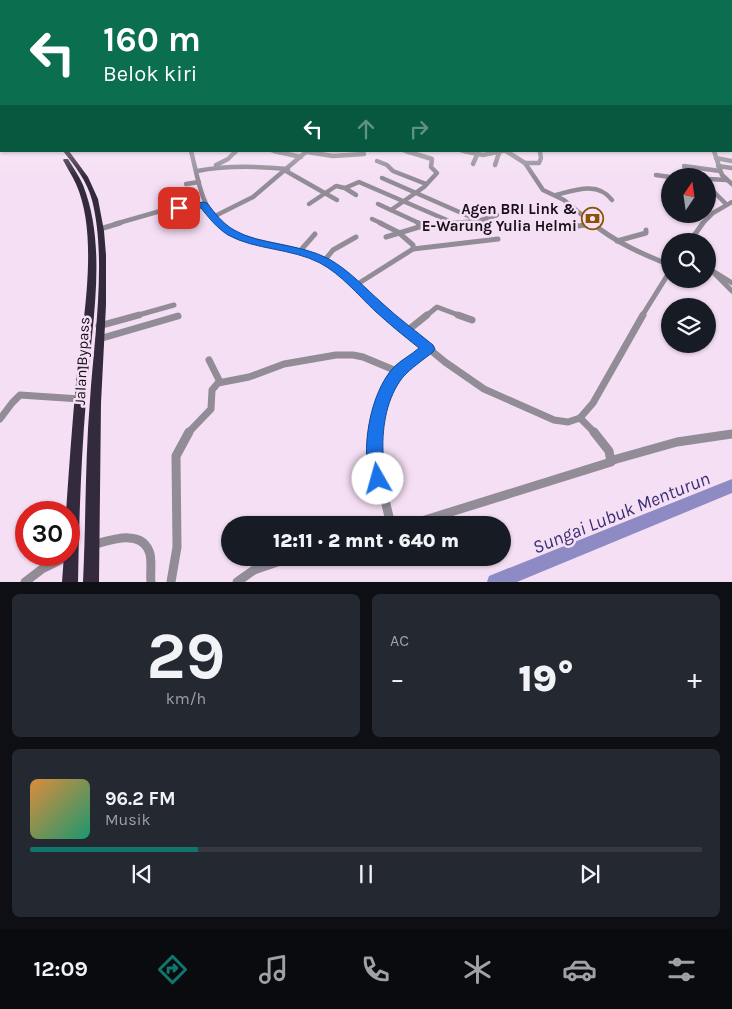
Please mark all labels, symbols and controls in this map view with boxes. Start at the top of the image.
text: 160 m [103,19,201,60]
icon: left [20,20,85,85]
text: Belok kiri [103,61,197,87]
icon: left [299,115,327,143]
icon: ahead [352,115,380,143]
icon: right [405,115,433,143]
north arrow [661,168,716,222]
map controls [661,168,716,353]
pin [158,187,200,229]
icon: arrive [165,194,193,222]
place label: Agen BRI Link & E-Warung Yulia Helmi [422,200,577,235]
bank icon: Agen BRI Link & E-Warung Yulia Helmi [581,206,605,230]
button: search [661,233,716,288]
button: layers [661,298,716,353]
street label: Jalan Bypass [71,316,93,406]
position arrow [351,452,403,504]
water label: Sungai Lubuk Menturun [529,467,713,559]
speed limit sign: 30 [15,501,80,566]
text: 12:11 · 2 mnt · 640 m [273,530,459,552]
text: 29 [147,618,225,694]
text: AC [390,631,409,650]
text: 19° [518,656,574,701]
text: − [390,662,405,695]
text: + [687,662,702,695]
text: km/h [166,689,206,708]
text: 96.2 FM [105,788,176,810]
text: Musik [105,810,150,829]
icon: previous [128,860,156,888]
icon: pause [352,860,380,888]
icon: next [576,860,604,888]
icon: directions [155,952,190,987]
icon: music [256,952,291,987]
icon: phone [358,952,393,987]
icon: climate [460,952,495,987]
icon: car [562,952,597,987]
icon: filters [664,952,699,987]
text: 12:09 [33,956,88,982]

